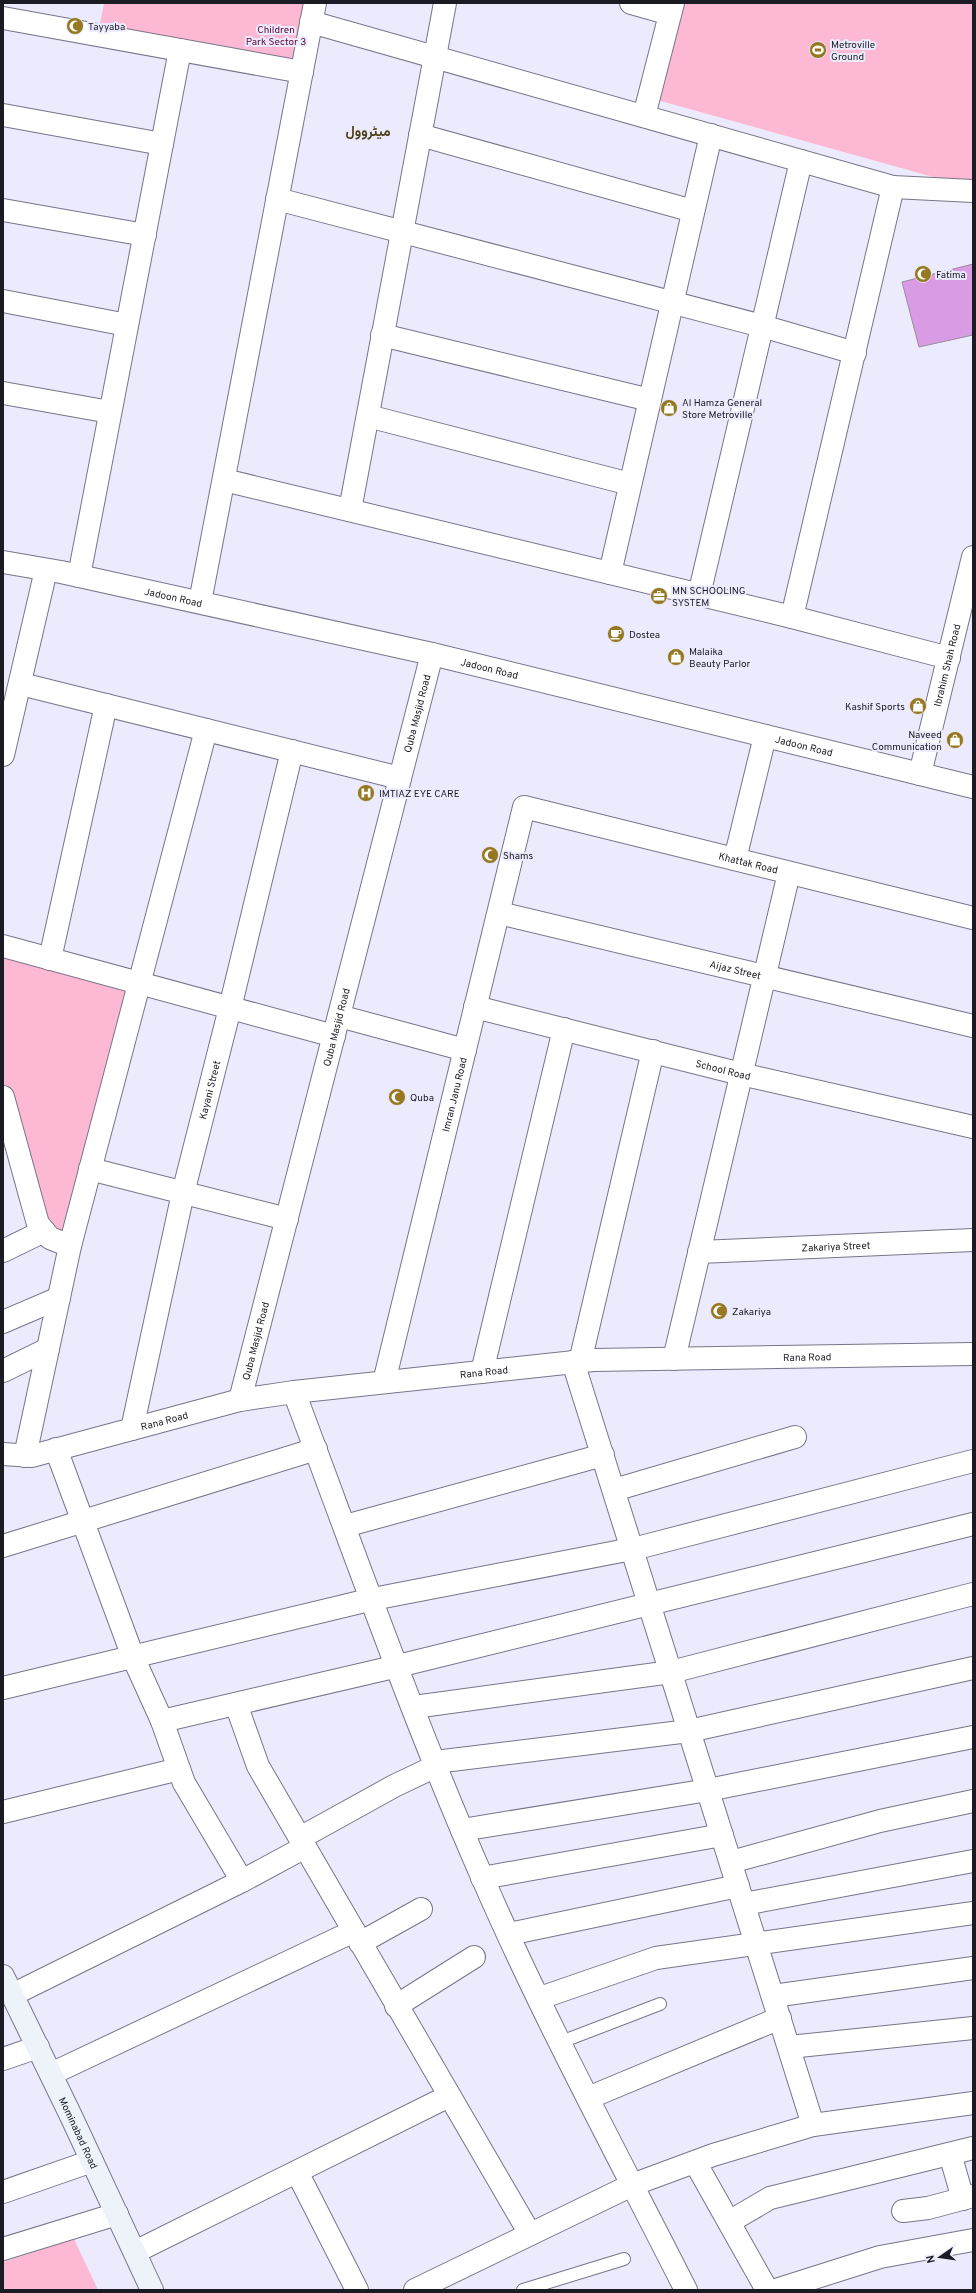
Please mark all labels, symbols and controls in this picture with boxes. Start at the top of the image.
mosque icon: Tayyaba [65,16,85,36]
place label: Tayyaba [88,21,125,34]
park label: Children Park Sector 3 [246,24,306,49]
place label: Metroville Ground [831,39,875,64]
sports icon: Metroville Ground [808,40,828,60]
district label: میٹروول [345,124,391,141]
mosque icon: Fatima [913,264,933,284]
place label: Fatima [936,269,966,282]
place label: Al Hamza General Store Metroville [682,397,762,422]
shop icon: Al Hamza General Store Metroville [659,398,679,418]
place label: MN SCHOOLING SYSTEM [672,585,746,610]
street label: Jadoon Road [143,586,203,611]
office icon: MN SCHOOLING SYSTEM [649,586,669,606]
street label: Ibrahim Shah Road [932,623,964,708]
cafe icon: Dostea [606,624,626,644]
place label: Dostea [629,629,660,642]
place label: Malaika Beauty Parlor [689,646,751,671]
shop icon: Malaika Beauty Parlor [666,647,686,667]
street label: Jadoon Road [459,656,519,683]
street label: Quba Masjid Road [402,673,434,754]
shop icon: Kashif Sports [908,696,928,716]
place label: Kashif Sports [845,701,905,714]
place label: Naveed Communication [872,729,942,754]
shop icon: Naveed Communication [945,730,965,750]
street label: Jadoon Road [774,734,834,760]
hospital icon: IMTIAZ EYE CARE [356,783,376,803]
place label: IMTIAZ EYE CARE [379,788,460,801]
mosque icon: Shams [480,845,500,865]
place label: Shams [503,850,534,863]
street label: Khattak Road [717,850,779,878]
street label: Aijaz Street [708,958,762,983]
street label: Quba Masjid Road [321,987,354,1068]
street label: Imran Janu Road [440,1056,471,1133]
street label: School Road [694,1058,752,1084]
street label: Kayani Street [197,1059,224,1121]
mosque icon: Quba [387,1087,407,1107]
place label: Quba [410,1092,434,1105]
street label: Zakariya Street [801,1239,871,1256]
street label: Quba Masjid Road [240,1301,273,1382]
mosque icon: Zakariya [709,1301,729,1321]
place label: Zakariya [732,1306,771,1319]
street label: Rana Road [783,1351,832,1365]
street label: Rana Road [459,1364,509,1382]
street label: Rana Road [140,1409,190,1434]
street label: Mominabad Road [55,2095,100,2171]
north arrow [920,2237,960,2277]
text: N [924,2254,939,2264]

